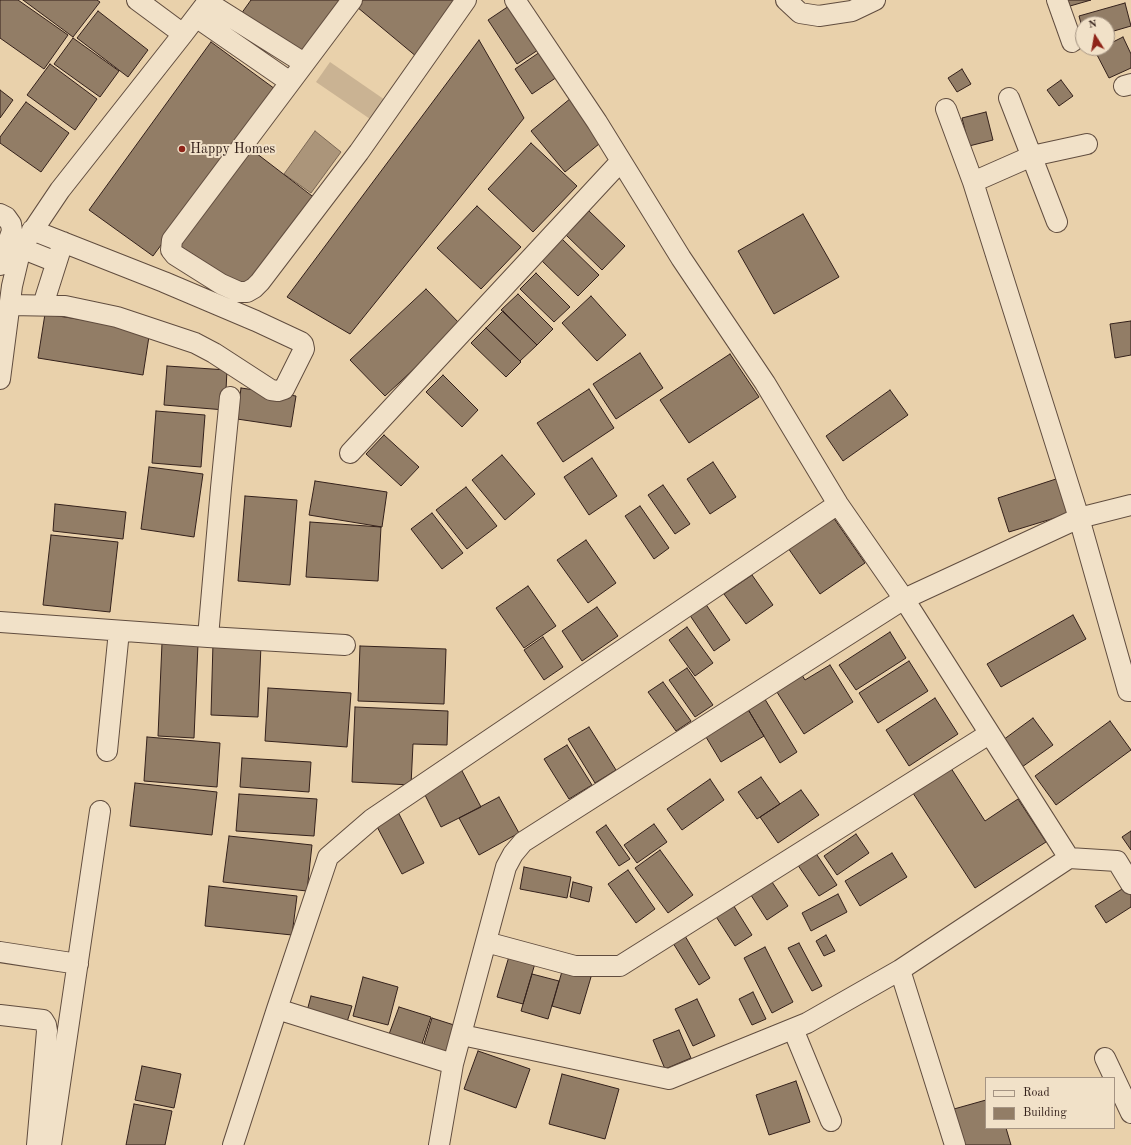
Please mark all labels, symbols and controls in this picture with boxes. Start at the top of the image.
north arrow [1075,16,1115,56]
text: N [1088,19,1098,31]
place label: Happy Homes [190,141,275,157]
marker: Happy Homes [177,144,187,154]
legend [985,1077,1115,1129]
text: Road [1023,1087,1050,1099]
text: Building [1023,1107,1067,1119]

